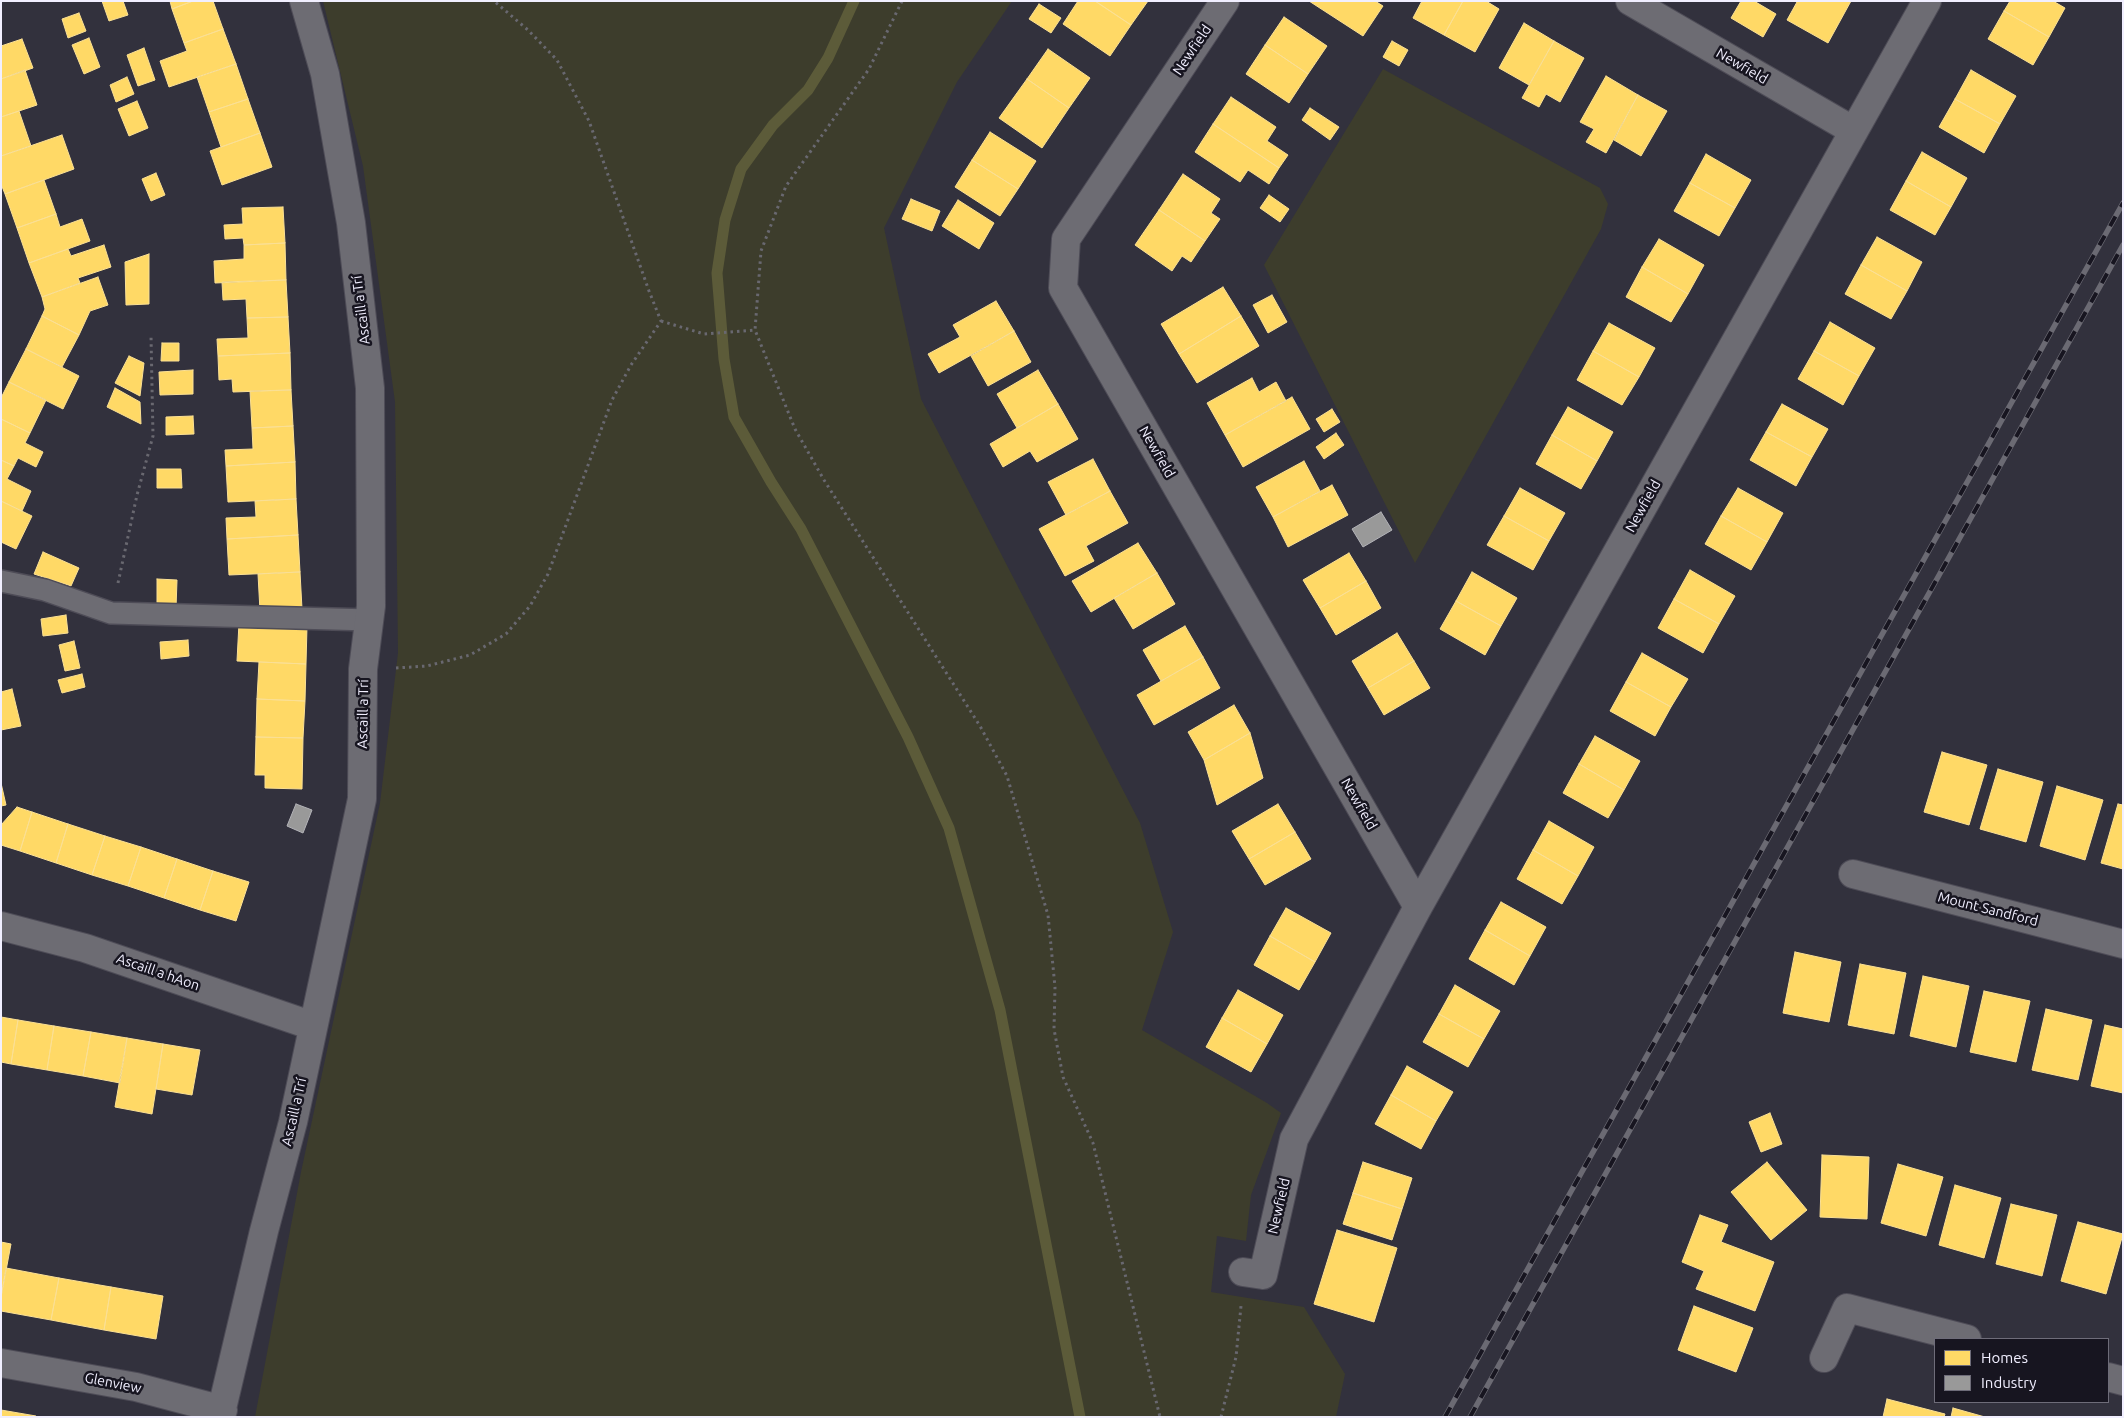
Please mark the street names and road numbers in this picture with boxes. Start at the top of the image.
street label: Newfield [1169,22,1215,78]
street label: Newfield [1713,44,1771,88]
street label: Ascaill a Trí [348,275,374,345]
street label: Newfield [1135,423,1179,481]
street label: Newfield [1622,477,1664,535]
street label: Ascaill a Trí [354,679,372,749]
street label: Newfield [1337,775,1381,833]
street label: Mount Sandford [1936,888,2040,930]
street label: Ascaill a hAon [114,950,202,994]
street label: Ascaill a Trí [278,1076,310,1148]
street label: Newfield [1264,1176,1294,1236]
street label: Glenview [83,1369,143,1397]

